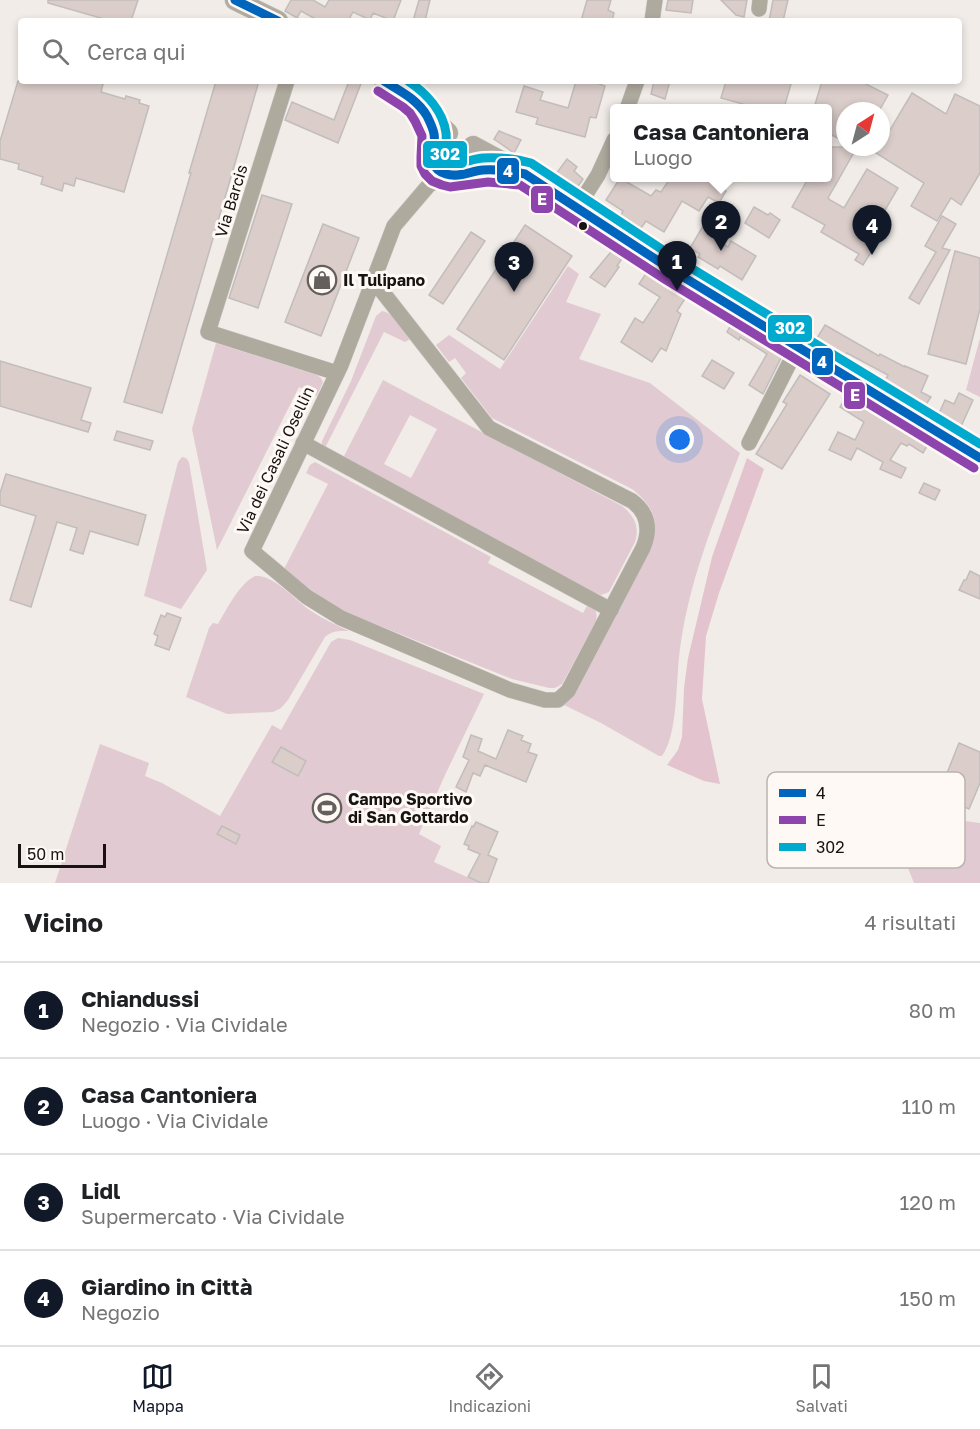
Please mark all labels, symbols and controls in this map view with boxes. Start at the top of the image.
search box [18,18,962,84]
icon: search [39,35,72,68]
text: Cerca qui [87,38,186,65]
north arrow [836,102,890,156]
popup [610,104,832,182]
text: Casa Cantoniera [633,118,809,145]
line badge: 302 [422,140,468,169]
text: 302 [430,144,460,164]
text: Luogo [633,145,692,169]
line badge: 4 [496,157,520,185]
text: 4 [503,161,513,181]
street label: Via Barcis [210,162,252,240]
line badge: E [530,185,554,214]
text: E [537,189,547,209]
pin: 2 [702,202,740,251]
pin: 4 [852,206,892,255]
unlabelled marker [577,220,589,232]
pin: 3 [494,242,534,292]
pin: 1 [658,242,696,291]
shop icon: Il Tulipano [306,264,338,296]
place label: Il Tulipano [343,270,426,290]
line badge: 302 [767,314,813,343]
text: 302 [775,318,805,338]
line badge: 4 [811,347,834,376]
text: 4 [817,352,827,372]
line badge: E [843,381,866,410]
street label: Via dei Casali Osellin [232,383,318,537]
text: E [850,385,860,405]
your location [665,425,694,454]
legend [767,772,965,868]
text: 4 [816,783,826,803]
place label: Campo Sportivo di San Gottardo [348,789,473,827]
sports icon: Campo Sportivo di San Gottardo [311,792,343,824]
text: E [816,810,826,830]
text: 302 [816,837,845,857]
scale bar [18,841,106,868]
text: 50 m [27,844,64,864]
text: Vicino [24,907,103,938]
text: 4 risultati [864,910,956,934]
text: Chiandussi [81,985,199,1012]
text: 1 [38,998,49,1022]
text: 80 m [909,998,956,1022]
text: Negozio · Via Cividale [81,1012,288,1036]
text: Casa Cantoniera [81,1081,257,1108]
text: 2 [37,1094,50,1118]
text: 110 m [902,1094,956,1118]
text: Luogo · Via Cividale [81,1108,268,1132]
text: Lidl [81,1177,120,1204]
text: 3 [37,1190,50,1214]
text: 120 m [900,1190,956,1214]
text: Supermercato · Via Cividale [81,1204,344,1228]
text: Giardino in Città [81,1273,252,1300]
text: 4 [37,1286,50,1310]
text: 150 m [900,1286,956,1310]
text: Negozio [81,1300,160,1324]
tab: Mappa [132,1360,184,1416]
tab: Indicazioni [448,1360,531,1416]
tab: Salvati [796,1360,848,1416]

